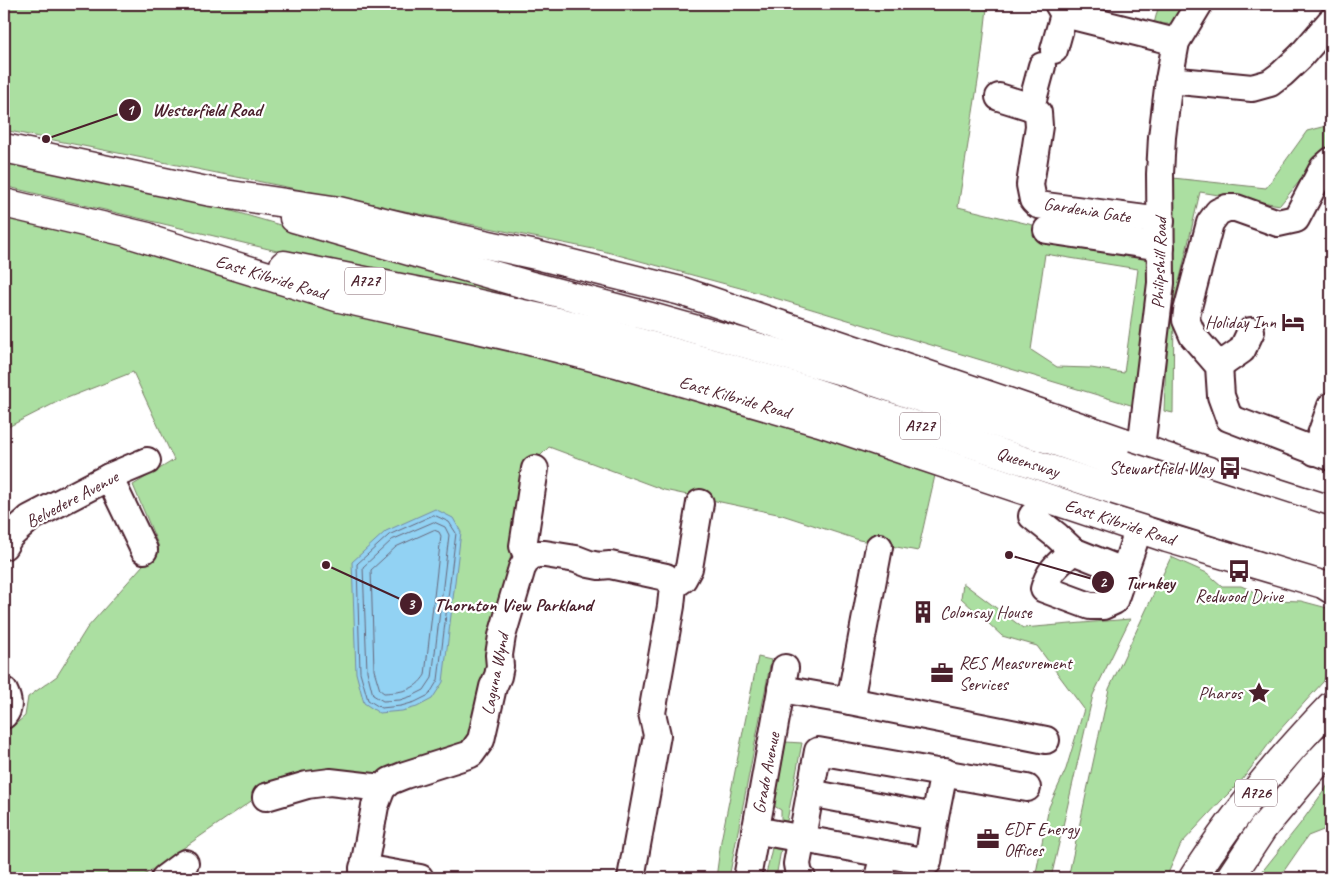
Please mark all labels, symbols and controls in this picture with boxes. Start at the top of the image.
callout: Westerfield Road [118,93,272,127]
text: Westerfield Road [152,98,265,122]
text: 1 [127,101,136,120]
street label: Gardenia Gate [1042,192,1133,228]
street label: Philipshill Road [1146,214,1172,309]
street label: East Kilbride Road [213,250,332,305]
road number: A727 [345,268,385,294]
hotel icon: Holiday Inn [1280,309,1306,335]
place label: Holiday Inn [1205,311,1277,333]
street label: East Kilbride Road [677,371,796,424]
road number: A727 [900,412,940,440]
street label: Queensway [994,442,1064,483]
bus stop icon: Stewartfield Way [1217,455,1243,481]
place label: Stewartfield Way [1109,457,1216,479]
street label: Belvedere Avenue [22,465,123,532]
street label: East Kilbride Road [1062,494,1181,551]
bus stop icon: Redwood Drive [1226,558,1252,584]
callout: Turnkey [1090,565,1185,599]
text: Turnkey [1125,571,1177,595]
text: 2 [1100,573,1108,592]
place label: Redwood Drive [1195,585,1284,607]
callout: Thornton View Parkland [399,587,603,621]
text: Thornton View Parkland [434,593,595,617]
text: 3 [408,595,416,614]
building icon: Colonsay House [910,599,936,625]
place label: Colonsay House [940,601,1033,623]
street label: Laguna Wynd [476,628,514,717]
place label: RES Measurement Services [959,652,1074,695]
office icon: RES Measurement Services [929,660,955,686]
place icon: Pharos [1246,680,1272,706]
place label: Pharos [1198,682,1244,704]
street label: Grado Avenue [747,729,785,815]
road number: A726 [1235,780,1277,806]
place label: EDF Energy Offices [1004,818,1081,861]
office icon: EDF Energy Offices [975,826,1001,852]

